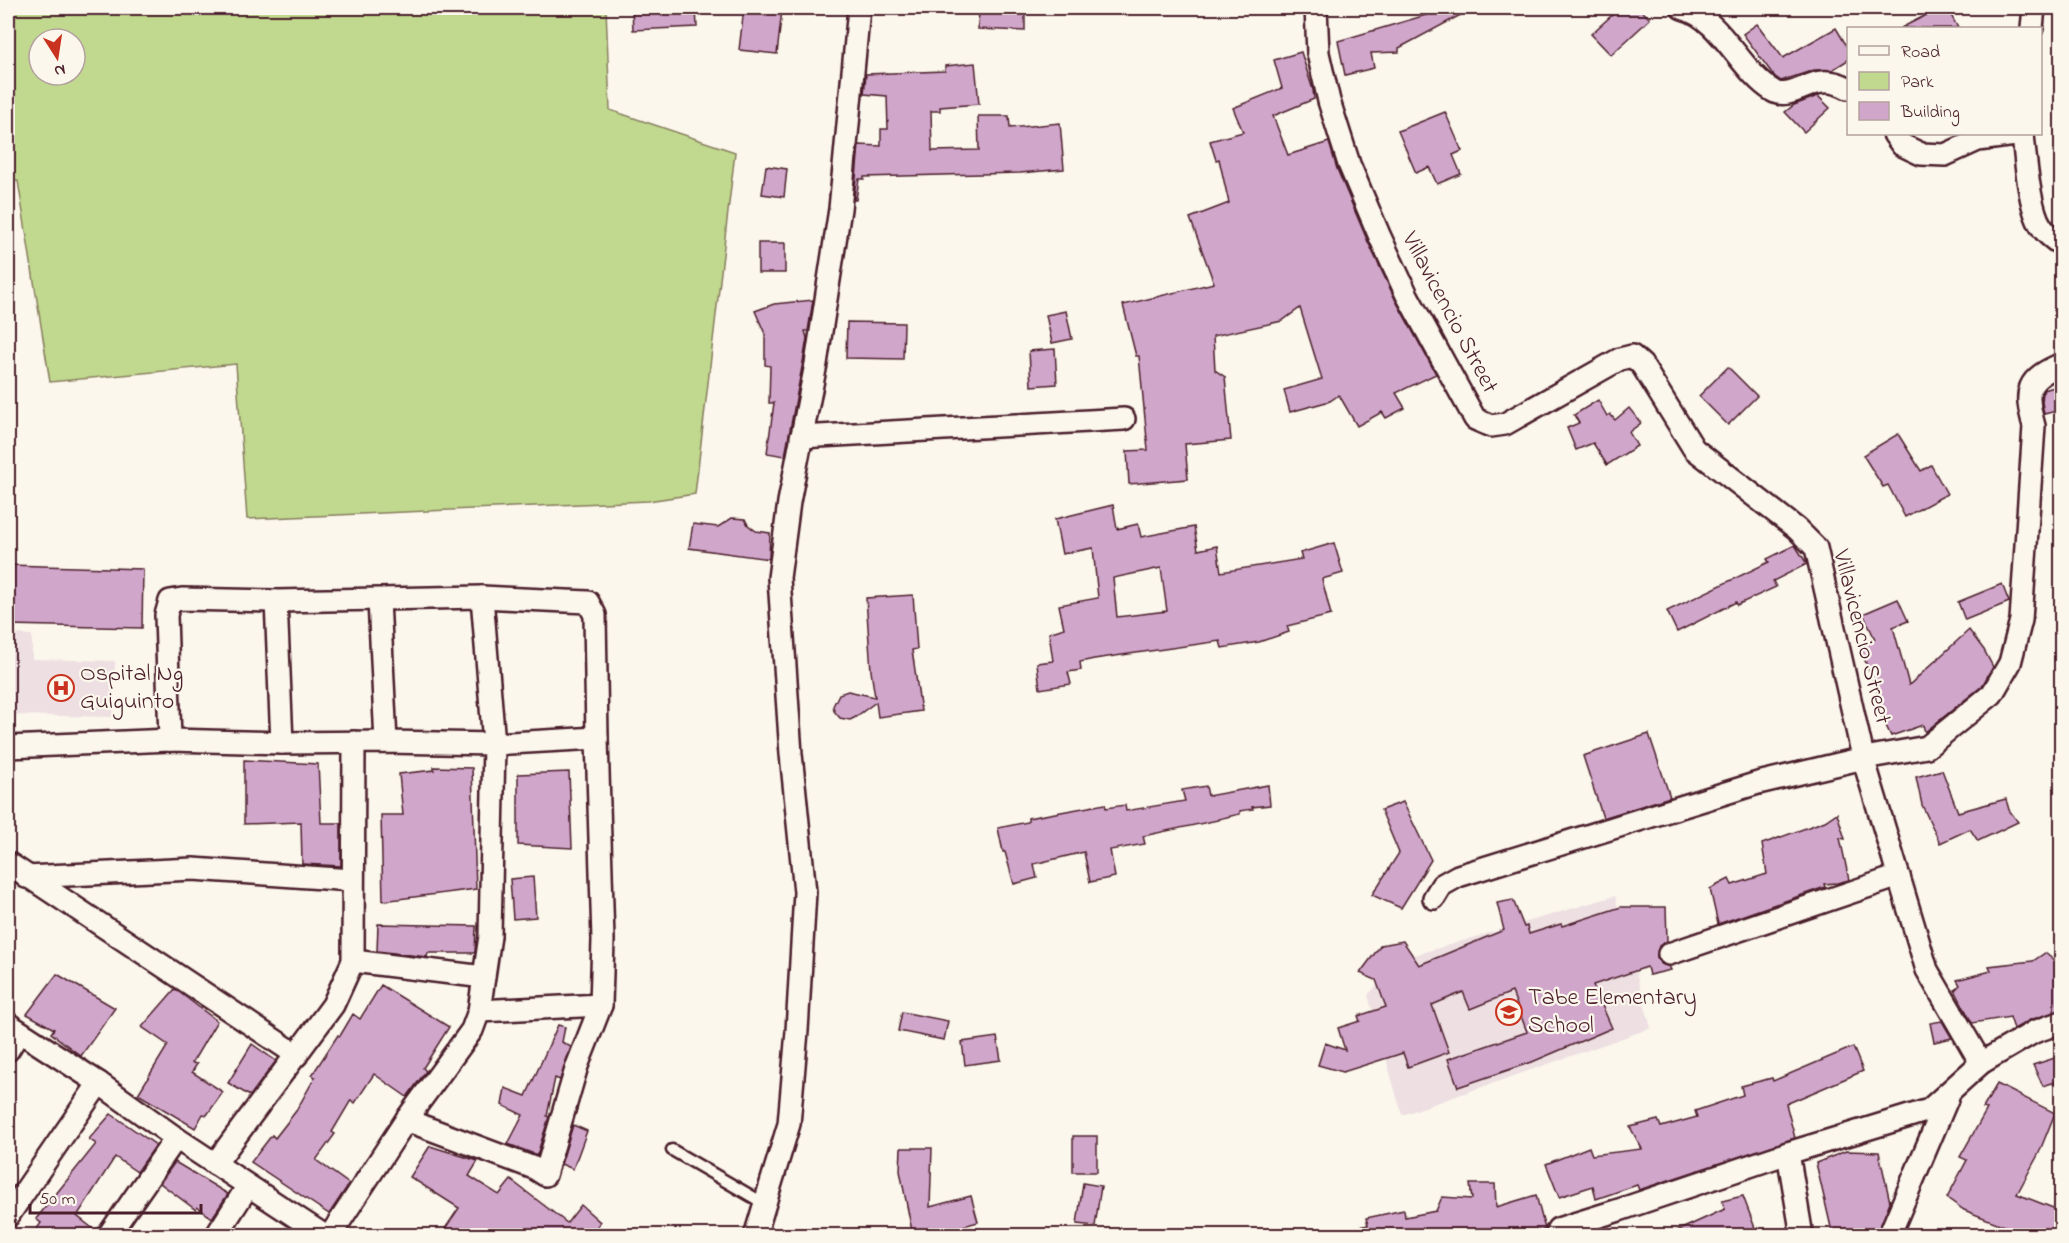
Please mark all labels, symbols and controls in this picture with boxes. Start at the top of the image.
north arrow [27,27,87,87]
legend [1847,27,2042,135]
text: Road [1901,40,1940,66]
text: N [52,57,67,83]
text: Park [1901,70,1934,96]
text: Building [1900,100,1960,127]
street label: Villavicencio Street [1391,225,1506,400]
street label: Villavicencio Street [1822,545,1900,728]
place label: Ospital Ng Guiguinto [80,657,183,720]
hospital icon: Ospital Ng Guiguinto [46,673,76,703]
place label: Tabe Elementary School [1528,981,1696,1044]
school or university icon: Tabe Elementary School [1494,997,1524,1027]
scale bar [30,1177,201,1215]
text: 50 m [39,1187,76,1213]

